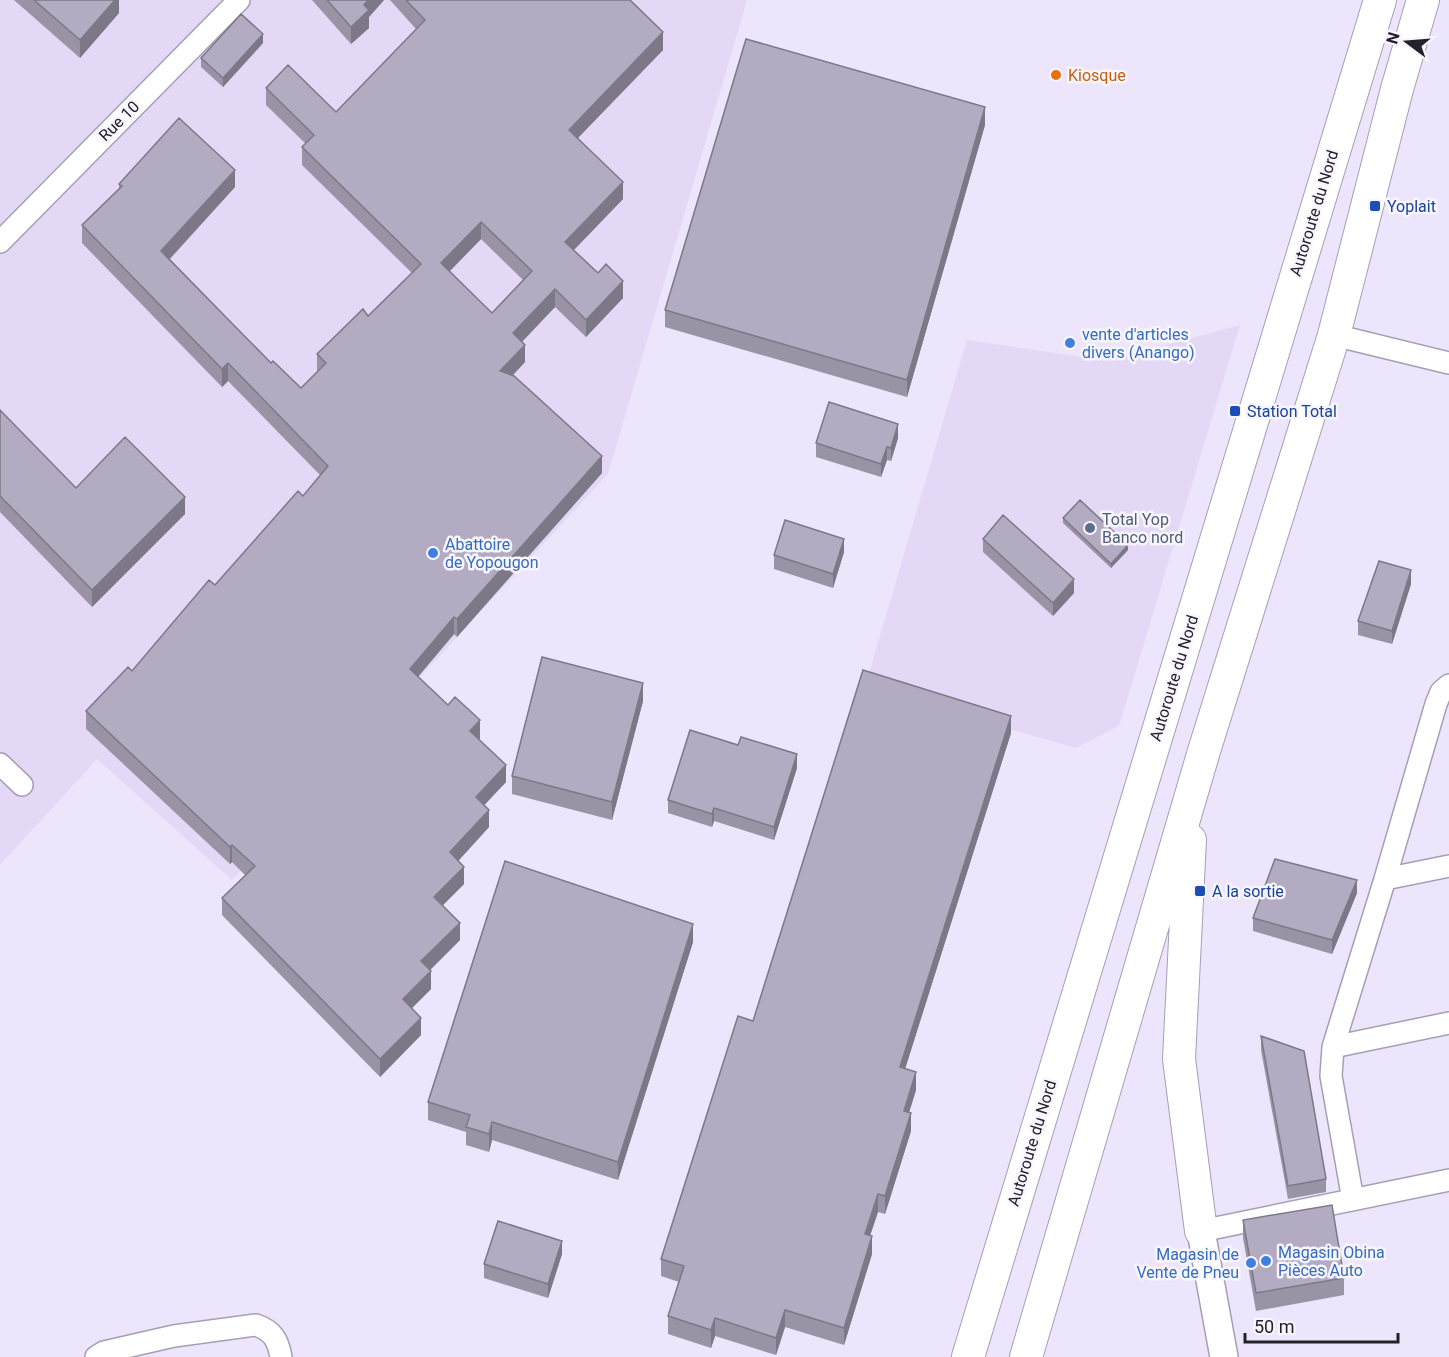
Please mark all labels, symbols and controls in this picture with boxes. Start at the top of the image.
north arrow [1377,12,1437,72]
text: N [1382,30,1404,46]
place label: Kiosque [1068,66,1126,85]
marker: Kiosque [1049,68,1063,82]
street label: Rue 10 [95,97,143,145]
street label: Autoroute du Nord [1286,148,1342,278]
place label: Yoplait [1387,197,1436,216]
marker: Yoplait [1368,199,1382,213]
place label: vente d'articles divers (Anango) [1082,325,1195,362]
marker: vente d'articles divers (Anango) [1063,336,1077,350]
place label: Station Total [1247,402,1337,421]
marker: Station Total [1228,404,1242,418]
place label: Total Yop Banco nord [1102,510,1183,547]
marker: Total Yop Banco nord [1083,521,1097,535]
place label: Abattoire de Yopougon [445,535,539,572]
marker: Abattoire de Yopougon [426,546,440,560]
street label: Autoroute du Nord [1146,613,1202,743]
place label: A la sortie [1212,882,1284,901]
marker: A la sortie [1193,884,1207,898]
street label: Autoroute du Nord [1004,1078,1060,1208]
place label: Magasin Obina Pièces Auto [1278,1243,1385,1280]
place label: Magasin de Vente de Pneu [1136,1245,1239,1282]
marker: Magasin Obina Pièces Auto [1259,1254,1273,1268]
marker: Magasin de Vente de Pneu [1244,1256,1258,1270]
scale bar [1245,1306,1398,1344]
text: 50 m [1254,1316,1294,1337]

